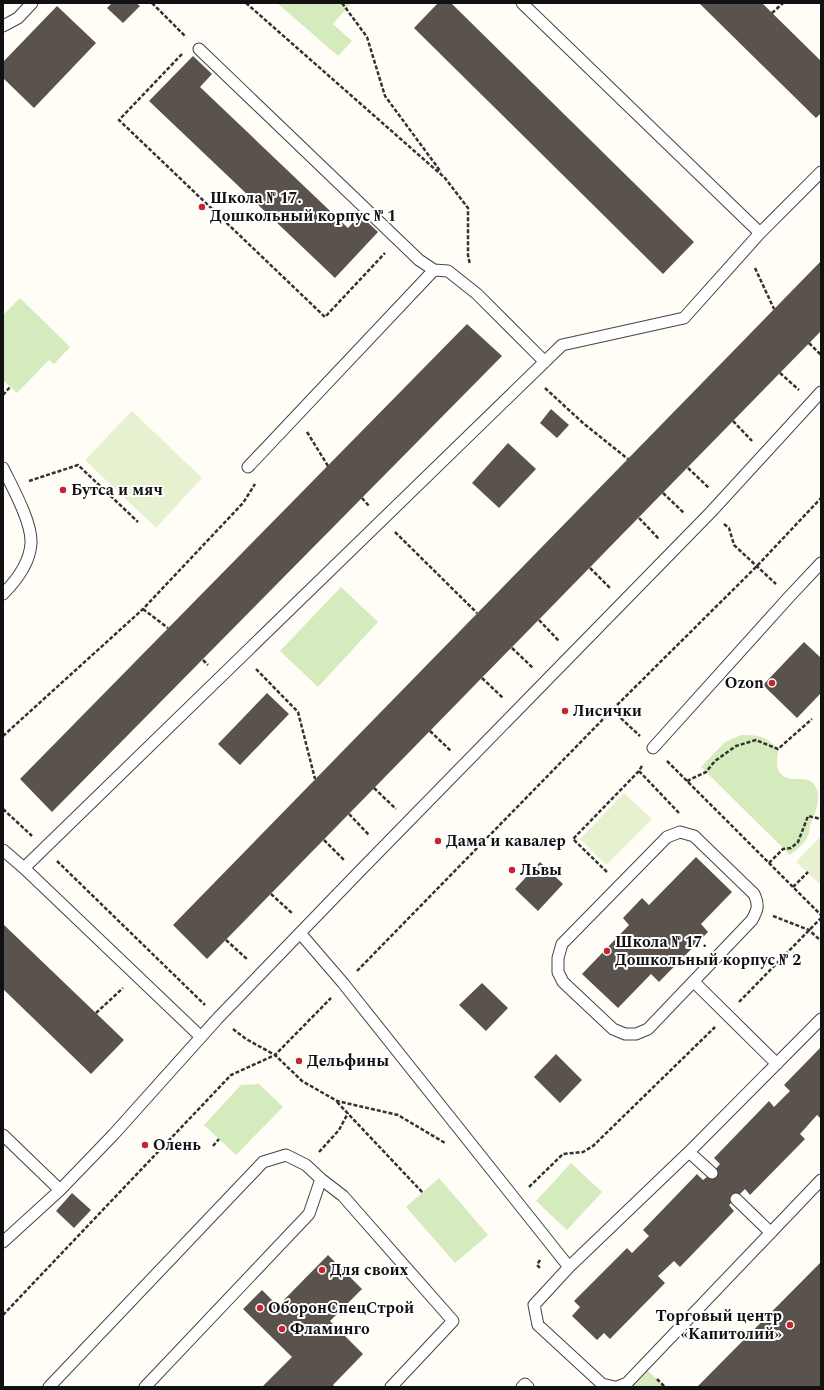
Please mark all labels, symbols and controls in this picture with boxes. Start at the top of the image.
place label: Школа № 17. Дошкольный корпус № 1 [210,186,396,228]
marker: Школа № 17. Дошкольный корпус № 1 [197,202,207,212]
place label: Бутса и мяч [71,478,163,502]
marker: Бутса и мяч [58,485,68,495]
place label: Ozon [725,671,764,695]
marker: Ozon [767,678,777,688]
place label: Лисички [573,699,642,723]
marker: Лисички [560,706,570,716]
place label: Дама и кавалер [446,829,566,853]
marker: Дама и кавалер [433,836,443,846]
place label: Львы [520,858,562,882]
marker: Львы [507,865,517,875]
place label: Школа № 17. Дошкольный корпус № 2 [615,930,801,972]
marker: Школа № 17. Дошкольный корпус № 2 [602,946,612,956]
place label: Дельфины [307,1049,389,1073]
marker: Дельфины [294,1056,304,1066]
place label: Олень [153,1133,201,1157]
marker: Олень [140,1140,150,1150]
place label: Для своих [330,1258,409,1282]
marker: Для своих [317,1265,327,1275]
place label: ОборонСпецСтрой [268,1296,414,1320]
marker: ОборонСпецСтрой [255,1303,265,1313]
place label: Торговый центр «Капитолий» [655,1304,783,1346]
place label: Фламинго [290,1317,370,1341]
marker: Торговый центр «Капитолий» [785,1320,795,1330]
marker: Фламинго [277,1324,287,1334]

